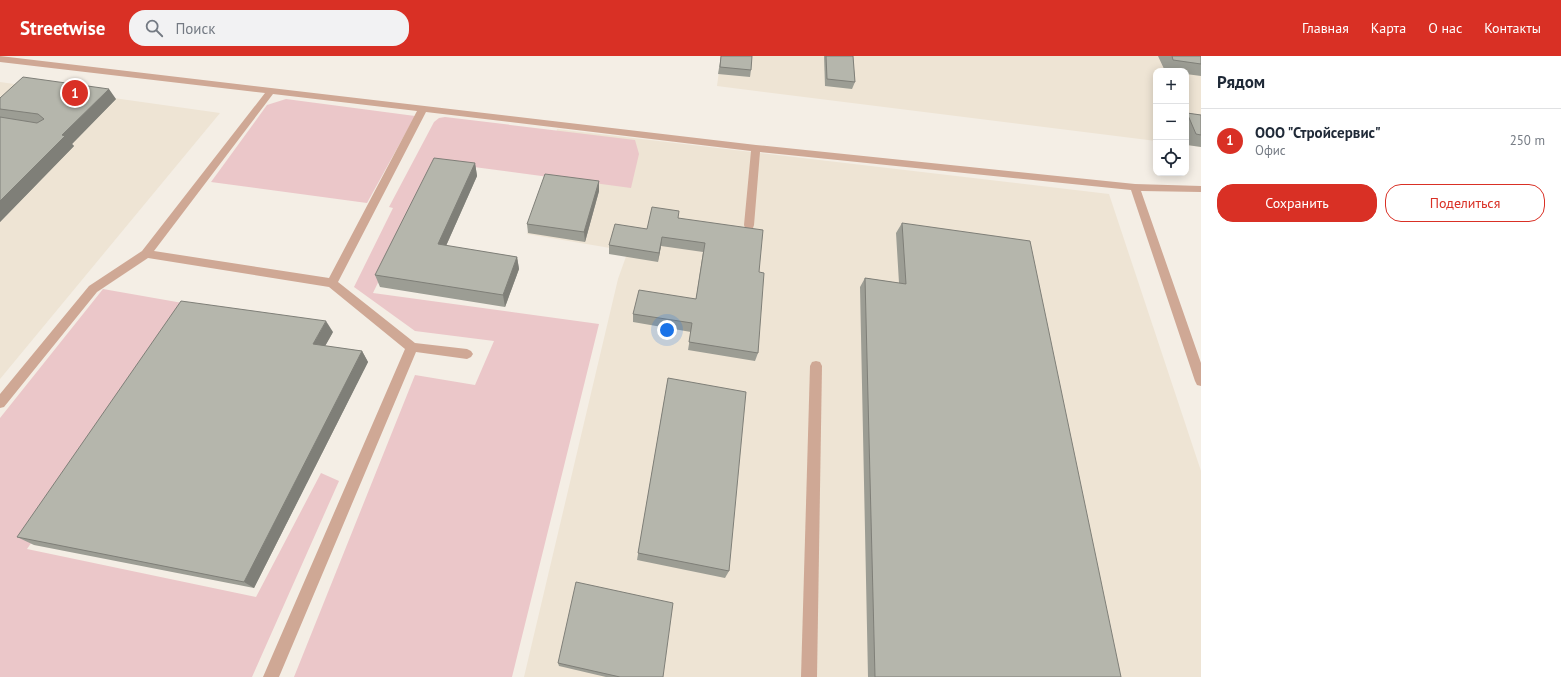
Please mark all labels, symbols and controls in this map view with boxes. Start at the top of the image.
search box [129,10,409,46]
text: Streetwise [20,16,105,40]
icon: search [143,17,165,39]
text: Поиск [175,19,215,38]
text: Главная [1302,19,1349,37]
text: Карта [1371,19,1406,37]
text: О нас [1428,19,1462,37]
text: Контакты [1484,19,1541,37]
map controls [1153,68,1189,176]
button: + [1153,68,1189,104]
text: Рядом [1217,71,1265,93]
pin: 1 [62,78,88,108]
button: − [1153,104,1189,140]
text: ООО "Стройсервис" [1255,123,1381,142]
text: 1 [1226,132,1234,149]
text: 250 m [1510,132,1545,149]
button: locate [1153,140,1189,176]
text: Офис [1255,142,1286,159]
button: Сохранить [1217,184,1377,222]
button: Поделиться [1385,184,1545,222]
your location [657,320,677,340]

